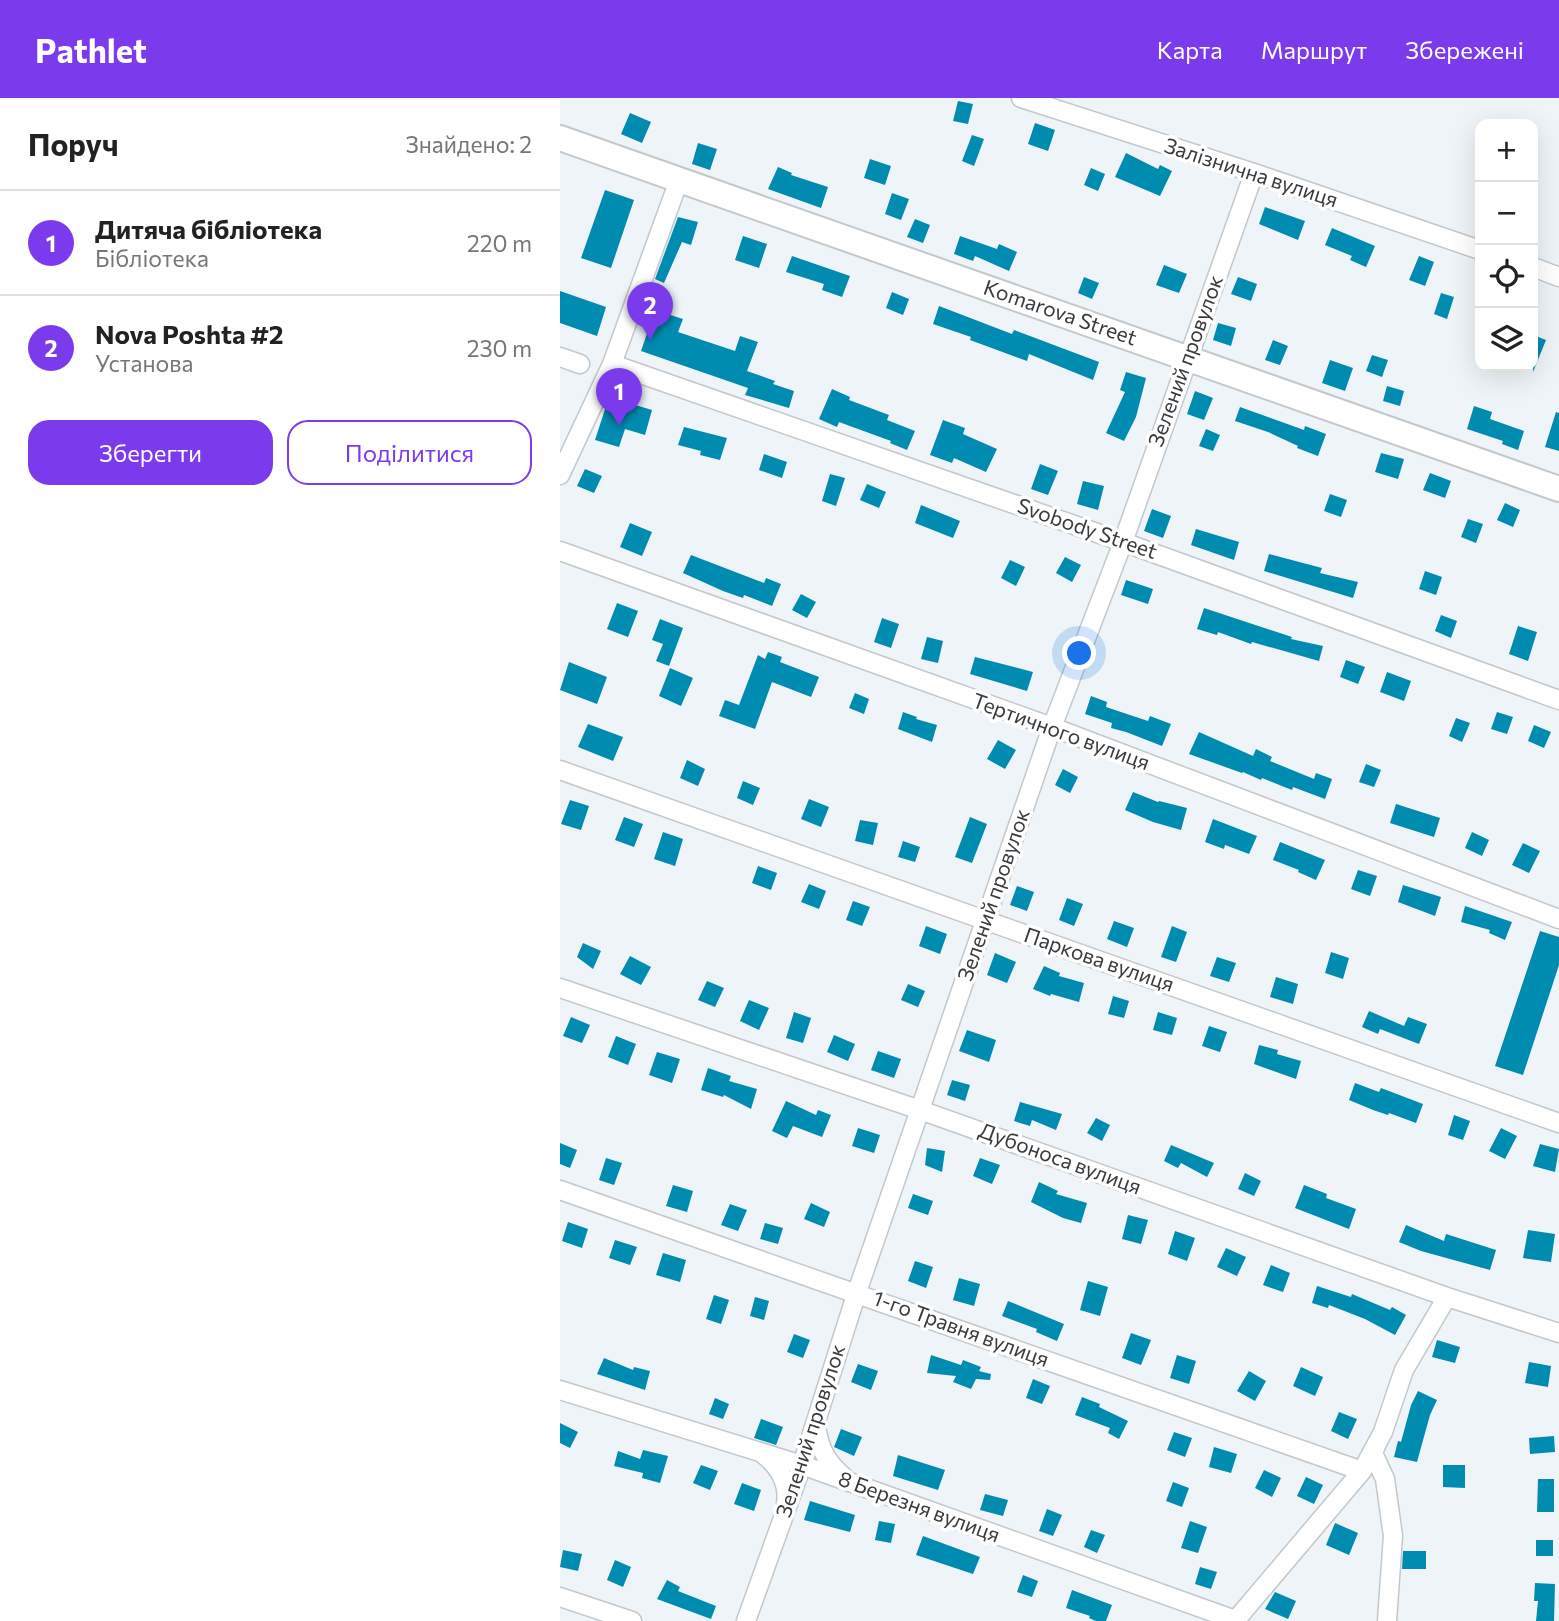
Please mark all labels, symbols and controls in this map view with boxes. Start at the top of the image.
text: Pathlet [35,29,147,70]
text: Карта [1157,35,1223,64]
text: Маршрут [1261,35,1367,64]
text: Збережені [1405,35,1524,64]
map controls [1475,119,1538,371]
button: + [1475,119,1538,182]
text: Поруч [28,125,119,162]
text: Знайдено: 2 [406,130,532,158]
street label: Залізнична вулиця [1161,132,1342,211]
button: − [1475,182,1538,245]
text: Дитяча бібліотека [95,213,322,244]
text: 1 [46,229,56,257]
text: 220 m [467,229,532,257]
text: Бібліотека [95,244,209,272]
button: locate [1475,245,1538,308]
street label: Зелений провулок [1142,271,1227,449]
street label: Komarova Street [981,274,1140,349]
pin: 2 [627,282,673,340]
button: layers [1475,308,1538,371]
text: Nova Poshta #2 [95,318,284,349]
text: 2 [44,334,58,362]
text: 230 m [467,334,532,362]
text: Установа [95,349,194,377]
pin: 1 [596,368,642,426]
button: Зберегти [28,420,273,485]
button: Поділитися [287,420,532,485]
street label: Svobody Street [1014,492,1161,563]
your location [1062,636,1096,670]
street label: Тертичного вулиця [969,687,1154,774]
street label: Зелений провулок [951,805,1034,984]
street label: Паркова вулиця [1021,921,1178,996]
street label: Дубоноса вулиця [976,1117,1145,1199]
street label: 1-го Травня вулиця [870,1284,1053,1371]
street label: Зелений провулок [770,1341,849,1520]
street label: 8 Березня вулиця [835,1465,1004,1546]

